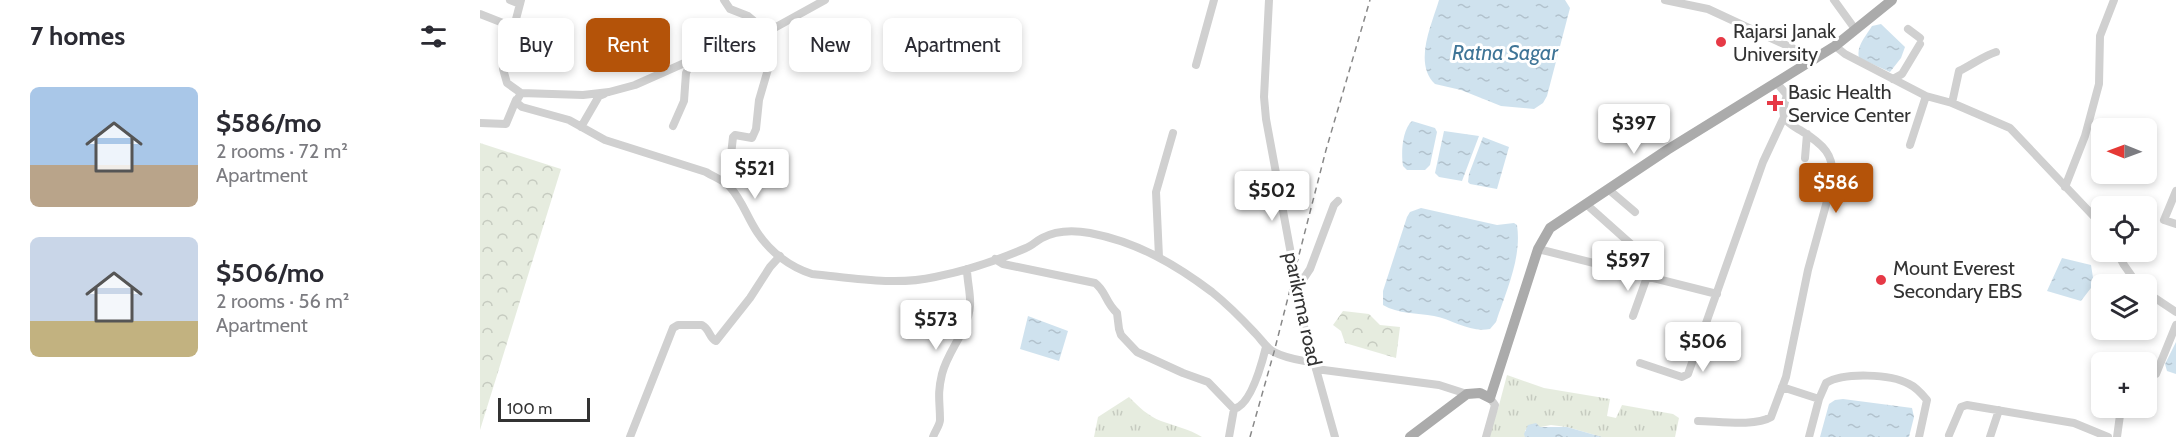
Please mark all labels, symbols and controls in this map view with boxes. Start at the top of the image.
chip: Buy [498,18,574,72]
chip: Rent [586,18,670,72]
chip: Filters [682,18,777,72]
chip: New [789,18,871,72]
chip: Apartment [883,18,1022,72]
place label: Rajarsi Janak University [1733,19,1836,66]
text: 7 homes [30,20,125,52]
icon: filters [417,20,450,53]
marker: Rajarsi Janak University [1714,35,1728,49]
water label: Ratna Sagar [1452,40,1559,65]
place label: Basic Health Service Center [1788,80,1911,127]
marker: Basic Health Service Center [1766,94,1784,112]
pin: $397 [1598,104,1670,155]
text: $586/mo [216,107,321,139]
icon: home [78,111,150,183]
text: $397 [1612,111,1656,135]
north arrow [2091,118,2157,184]
map controls [2091,118,2157,418]
text: 2 rooms · 72 m² [216,139,348,163]
pin: $521 [719,149,791,200]
text: $521 [735,156,775,180]
text: Apartment [216,163,308,187]
pin: $586 [1800,163,1872,214]
text: $586 [1813,170,1859,194]
pin: $502 [1236,171,1308,222]
text: $502 [1248,178,1296,202]
button: locate [2091,196,2157,262]
pin: $597 [1592,241,1664,292]
text: $597 [1606,248,1650,272]
street label: parikrma road [1279,250,1327,368]
place label: Mount Everest Secondary EBS [1893,256,2023,303]
text: $506/mo [216,257,324,289]
icon: home [78,261,150,333]
marker: Mount Everest Secondary EBS [1874,273,1888,287]
button: layers [2091,274,2157,340]
text: 2 rooms · 56 m² [216,289,349,313]
pin: $573 [900,300,972,351]
text: $573 [914,307,958,331]
text: Apartment [216,313,308,337]
pin: $506 [1667,322,1739,373]
text: $506 [1679,329,1727,353]
button: + [2091,352,2157,418]
scale bar [498,395,590,422]
text: 100 m [507,399,552,418]

